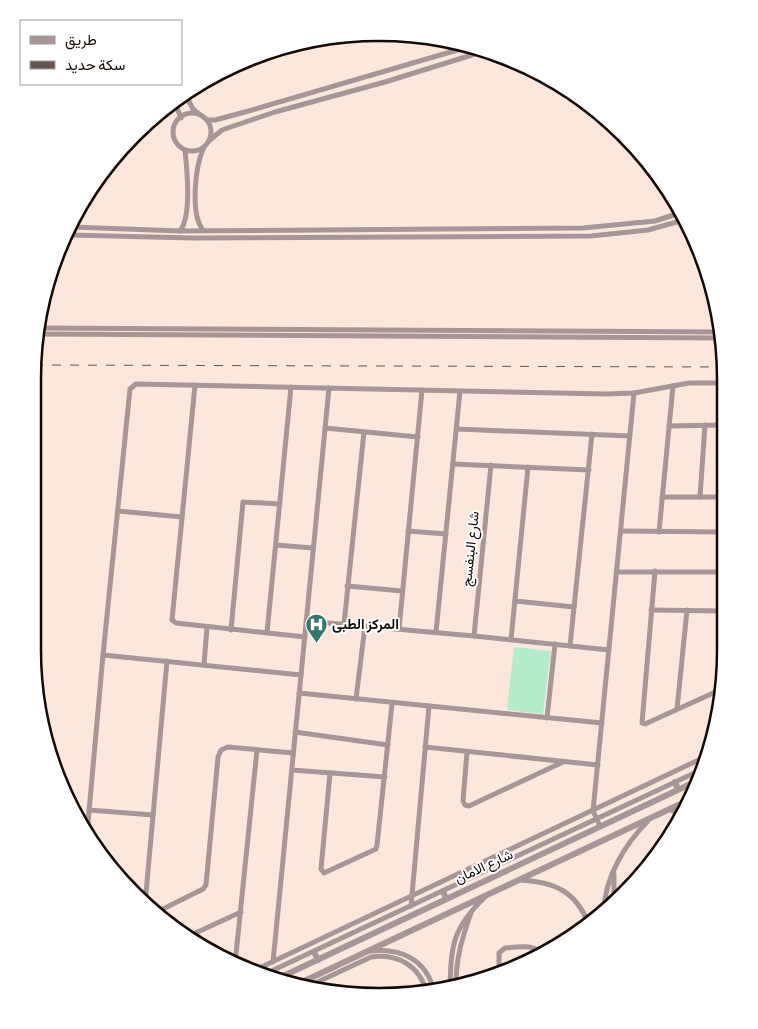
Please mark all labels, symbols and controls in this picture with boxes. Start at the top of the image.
legend [20,20,182,85]
text: طريق [65,33,97,50]
text: سكة حديد [65,58,126,74]
street label: شارع البنفسج [460,511,485,588]
hospital icon: المركز الطبى [304,613,328,644]
place label: المركز الطبى [332,618,399,633]
street label: شارع الامان [453,847,516,889]

